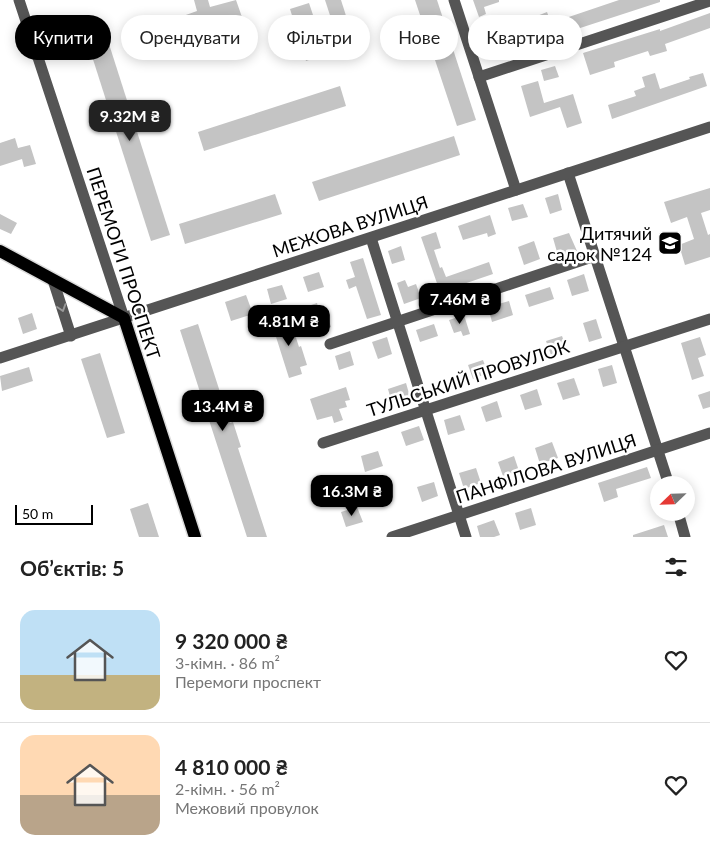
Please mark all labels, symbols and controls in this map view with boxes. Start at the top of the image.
chip: Купити [15,15,111,60]
chip: Орендувати [121,15,258,60]
chip: Фільтри [268,15,370,60]
chip: Нове [380,15,458,60]
chip: Квартира [468,15,582,60]
pin: 9.32M ₴ [84,100,176,142]
text: 9.32M ₴ [100,106,160,125]
street label: ПЕРЕМОГИ ПРОСПЕКТ [83,164,166,362]
street label: МЕЖОВА ВУЛИЦЯ [269,190,431,262]
place label: Дитячий садок №124 [547,222,652,265]
school or university icon: Дитячий садок №124 [657,230,683,256]
pin: 7.46M ₴ [414,282,506,325]
text: 7.46M ₴ [430,289,490,308]
one-way arrow [56,303,66,311]
pin: 4.81M ₴ [243,304,335,347]
text: 4.81M ₴ [259,311,319,330]
street label: ТУЛЬСЬКИЙ ПРОВУЛОК [364,335,572,421]
pin: 13.4M ₴ [177,390,269,432]
text: 13.4M ₴ [193,396,253,415]
street label: ПАНФІЛОВА ВУЛИЦЯ [453,428,639,508]
pin: 16.3M ₴ [306,474,398,517]
north arrow [650,476,695,521]
map controls [650,476,695,521]
text: 16.3M ₴ [322,481,382,500]
scale bar [15,502,92,525]
text: 50 m [22,505,53,522]
icon: filters [662,553,690,581]
text: Об’єктів: 5 [20,555,124,580]
text: 9 320 000 ₴ [175,628,288,653]
icon: home [60,630,120,690]
icon: heart [662,646,690,674]
text: 3-кімн. · 86 m² [175,653,280,672]
text: Перемоги проспект [175,672,321,691]
text: 4 810 000 ₴ [175,754,288,779]
icon: home [60,755,120,815]
icon: heart [662,771,690,799]
text: 2-кімн. · 56 m² [175,779,280,798]
text: Межовий провулок [175,798,319,817]

